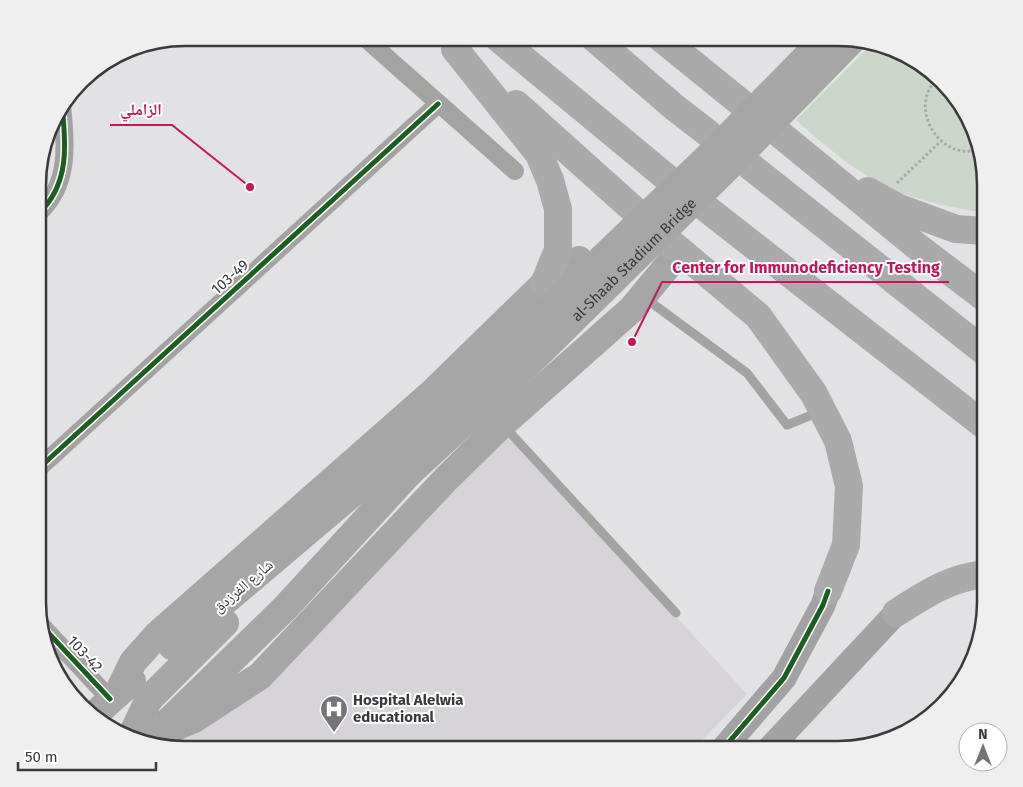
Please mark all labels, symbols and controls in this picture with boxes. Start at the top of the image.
callout: الزاملي [110,94,172,125]
text: الزاملي [120,100,162,122]
street label: al-Shaab Stadium Bridge [568,194,700,325]
callout: Center for Immunodeficiency Testing [662,251,949,282]
street label: 103-49 [208,256,252,298]
text: Center for Immunodeficiency Testing [672,258,940,277]
street label: شارع الفرزدق [209,556,277,617]
street label: 103-42 [64,632,106,676]
place label: Hospital Alelwia educational [353,691,464,726]
hospital icon: Hospital Alelwia educational [319,694,349,733]
north arrow [958,722,1008,772]
text: N [978,726,988,743]
scale bar [18,740,155,772]
text: 50 m [25,748,58,766]

